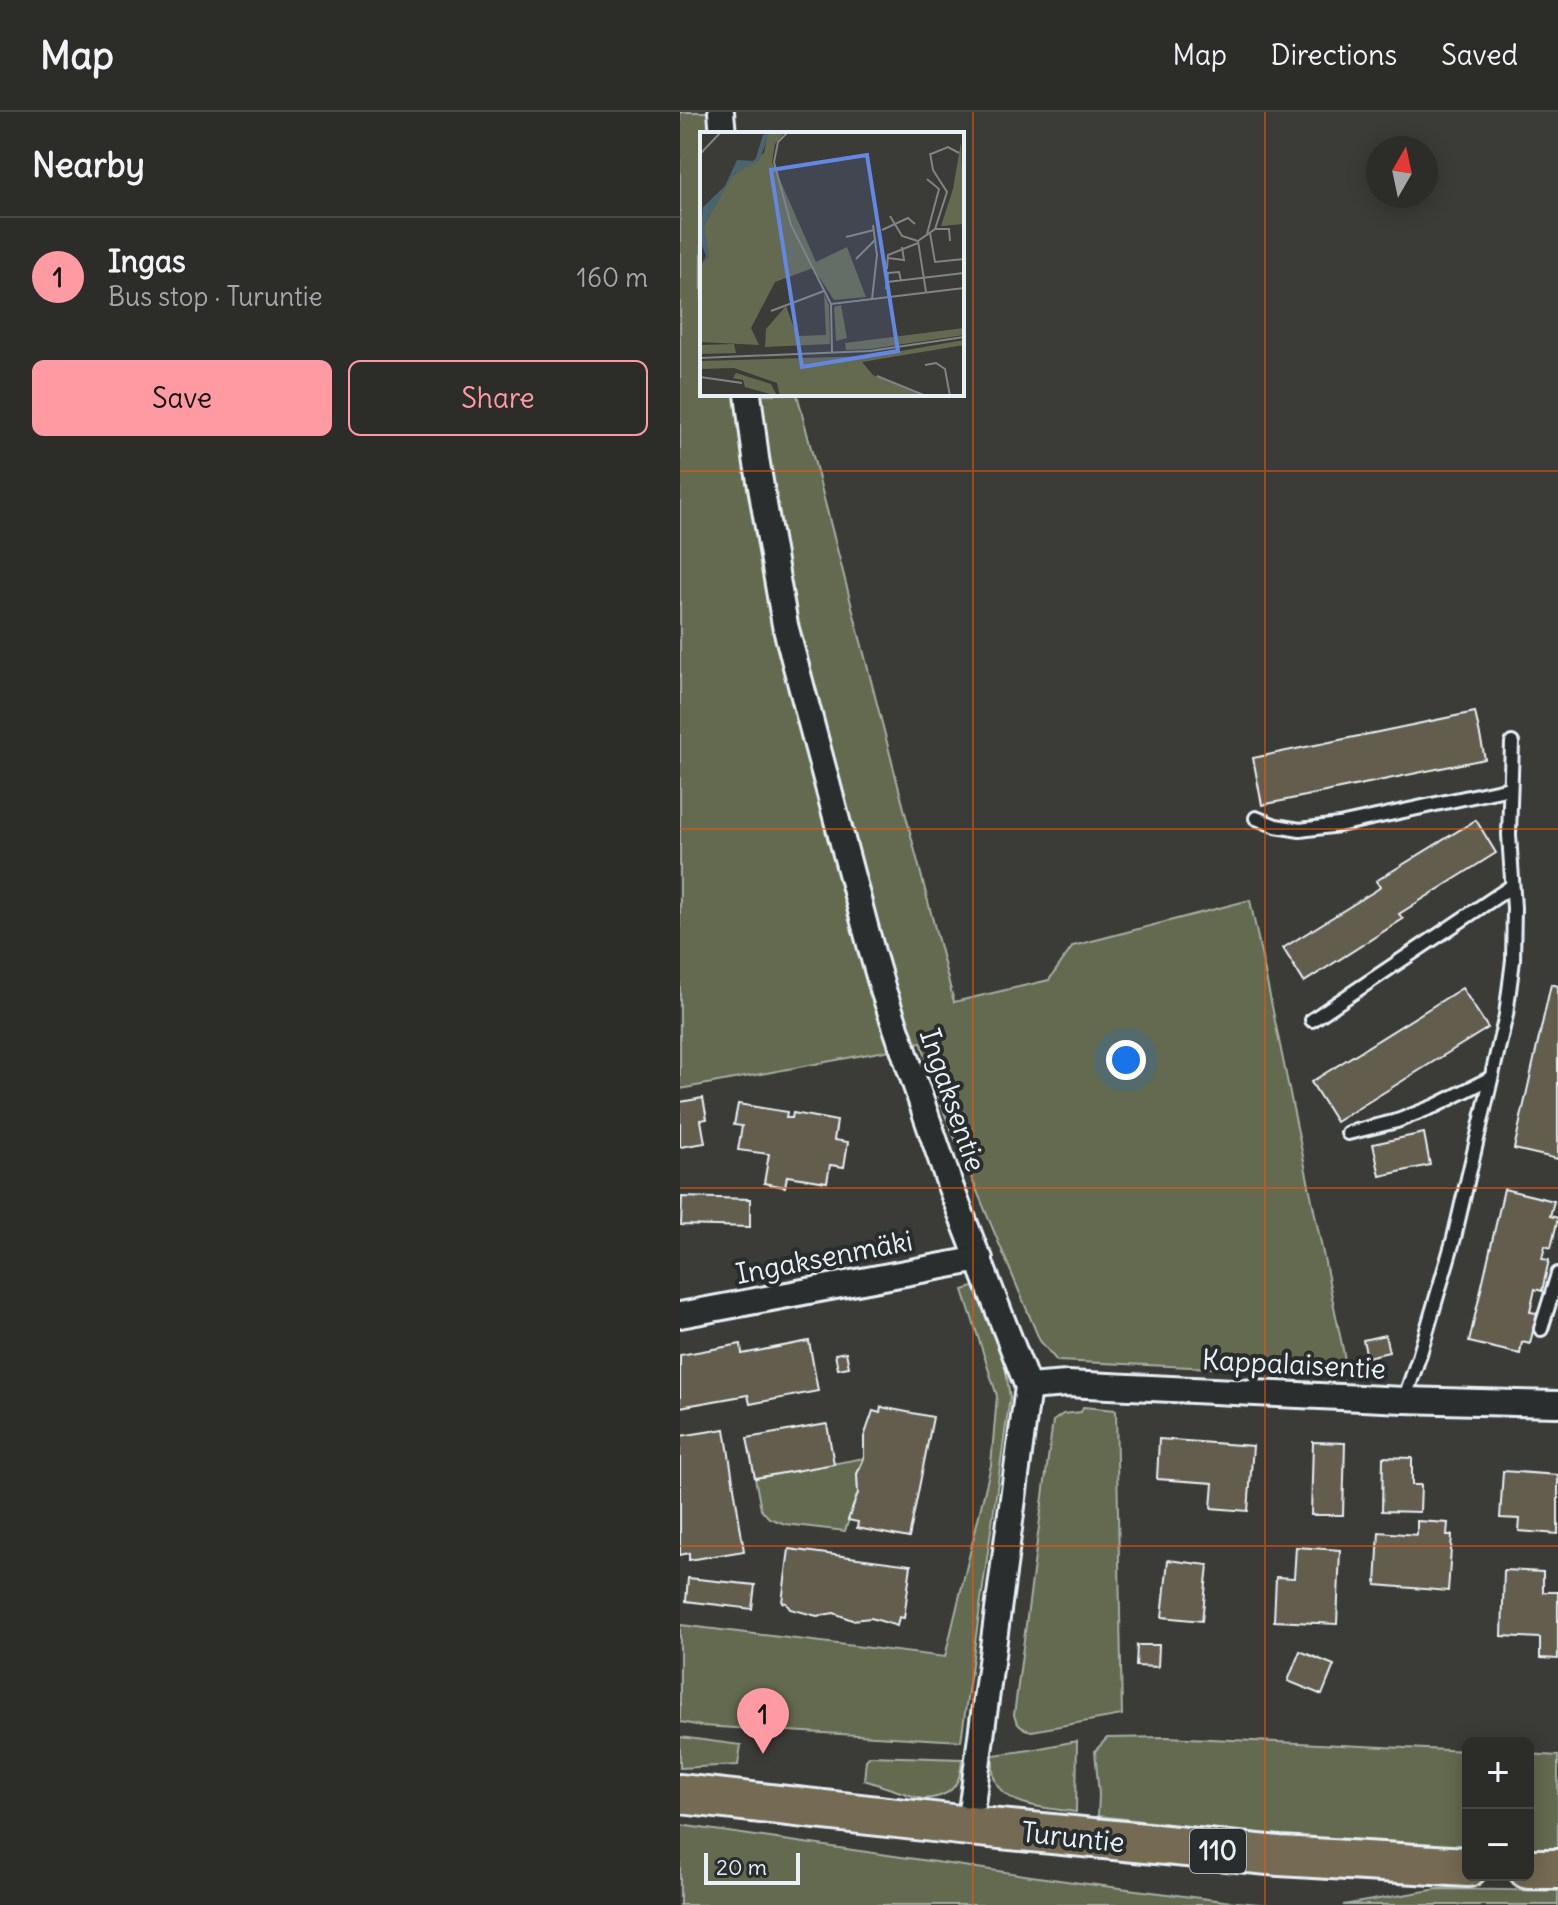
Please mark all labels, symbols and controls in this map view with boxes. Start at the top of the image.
text: Map [40,32,114,79]
text: Map [1172,37,1227,73]
text: Directions [1271,37,1397,73]
text: Saved [1441,37,1518,73]
inset map [700,132,964,396]
north arrow [1366,136,1438,208]
text: Nearby [32,143,145,186]
text: Ingas [108,242,186,280]
text: 1 [53,261,63,294]
text: 160 m [577,261,648,294]
text: Bus stop · Turuntie [108,280,323,313]
button: Save [32,360,332,436]
button: Share [348,360,648,436]
street label: Ingaksentie [912,1024,994,1176]
your location [1106,1040,1146,1080]
street label: Ingaksenmäki [733,1222,915,1292]
street label: Kappalaisentie [1201,1341,1387,1387]
pin: 1 [737,1688,789,1754]
map controls [1462,1737,1534,1881]
button: + [1462,1737,1534,1809]
button: − [1462,1809,1534,1881]
street label: Turuntie [1020,1814,1126,1860]
road number: 110 [1190,1829,1246,1873]
scale bar [704,1849,800,1885]
text: 20 m [716,1853,767,1881]

